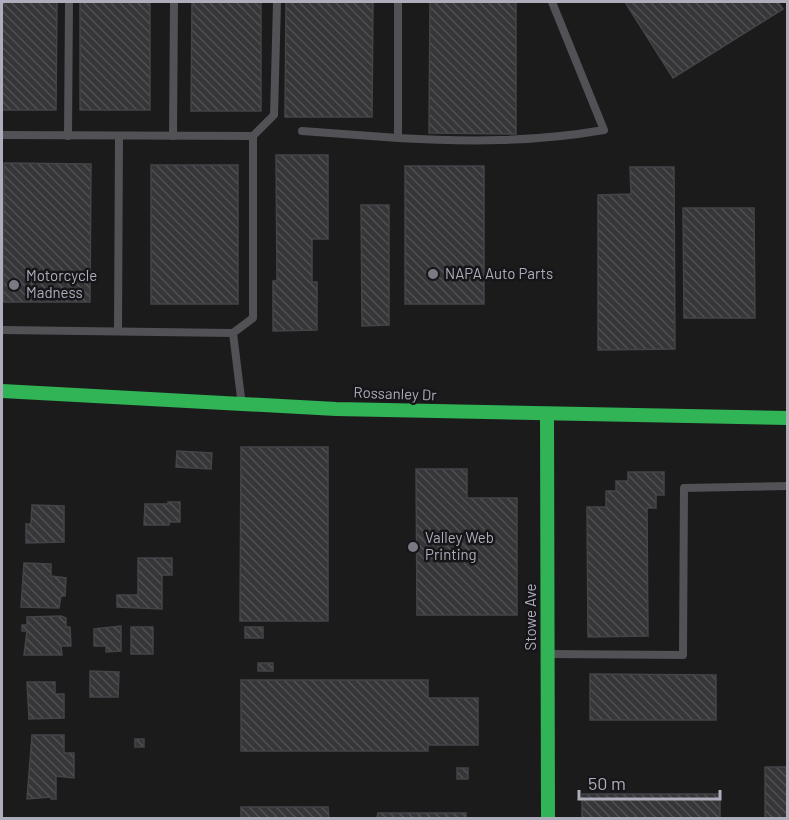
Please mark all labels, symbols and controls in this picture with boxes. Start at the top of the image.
place label: NAPA Auto Parts [445,264,553,282]
place label: Motorcycle Madness [26,266,97,301]
marker: NAPA Auto Parts [426,267,440,281]
marker: Motorcycle Madness [7,278,21,292]
street label: Rossanley Dr [353,383,437,403]
place label: Valley Web Printing [425,528,494,563]
marker: Valley Web Printing [406,540,420,554]
street label: Stowe Ave [521,584,539,650]
scale bar [579,763,720,801]
text: 50 m [588,772,626,794]

